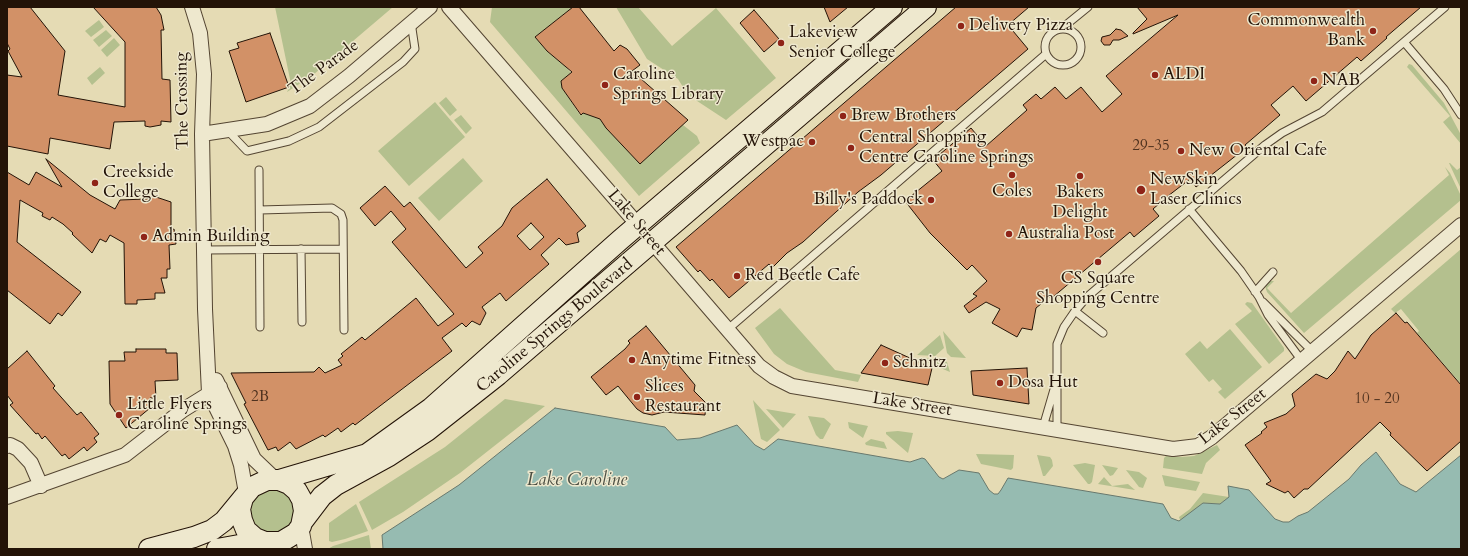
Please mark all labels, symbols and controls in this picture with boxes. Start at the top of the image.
place label: Commonwealth Bank [1247,11,1365,51]
place label: Delivery Pizza [969,16,1073,36]
marker: Delivery Pizza [956,21,966,31]
place label: Lakeview Senior College [789,23,895,63]
marker: Commonwealth Bank [1368,26,1378,36]
street label: The Parade [285,36,363,100]
marker: Lakeview Senior College [776,38,786,48]
street label: The Crossing [172,52,194,150]
place label: Caroline Springs Library [613,65,724,105]
place label: ALDI [1163,65,1205,85]
marker: ALDI [1150,70,1160,80]
place label: NAB [1322,71,1360,91]
marker: NAB [1309,76,1319,86]
marker: Caroline Springs Library [600,80,610,90]
place label: Brew Brothers [851,106,956,126]
marker: Brew Brothers [838,111,848,121]
place label: Central Shopping Centre Caroline Springs [859,128,1033,168]
place label: Westpac [742,132,804,152]
marker: Westpac [807,137,817,147]
house number: 29-35 [1132,138,1170,156]
place label: New Oriental Cafe [1189,141,1327,161]
marker: Central Shopping Centre Caroline Springs [846,143,856,153]
marker: New Oriental Cafe [1176,146,1186,156]
place label: Creekside College [103,163,174,203]
marker: Coles [1007,170,1017,180]
place label: NewSkin Laser Clinics [1150,170,1242,210]
marker: Bakers Delight [1075,171,1085,181]
marker: Creekside College [90,178,100,188]
place label: Coles [992,182,1032,202]
place label: Bakers Delight [1053,183,1107,223]
marker: NewSkin Laser Clinics [1135,184,1147,196]
street label: Lake Street [603,186,669,260]
place label: Billy's Paddock [813,190,923,210]
marker: Billy's Paddock [926,195,936,205]
place label: Australia Post [1017,224,1114,244]
place label: Admin Building [152,227,270,247]
marker: Australia Post [1004,229,1014,239]
marker: Admin Building [139,232,149,242]
street label: Caroline Springs Boulevard [473,255,637,397]
marker: CS Square Shopping Centre [1093,257,1103,267]
place label: Red Beetle Cafe [745,266,860,286]
place label: CS Square Shopping Centre [1036,269,1160,309]
marker: Red Beetle Cafe [732,271,742,281]
place label: Anytime Fitness [640,350,756,370]
place label: Schnitz [893,353,946,373]
marker: Anytime Fitness [627,355,637,365]
marker: Schnitz [880,358,890,368]
place label: Dosa Hut [1008,373,1078,393]
place label: Slices Restaurant [645,377,721,417]
marker: Dosa Hut [995,378,1005,388]
street label: Lake Street [1195,384,1271,450]
house number: 2B [251,389,269,407]
street label: Lake Street [871,389,953,421]
house number: 10 - 20 [1354,391,1400,409]
marker: Slices Restaurant [632,392,642,402]
place label: Little Flyers Caroline Springs [127,395,247,435]
marker: Little Flyers Caroline Springs [114,410,124,420]
water label: Lake Caroline [527,470,627,492]

